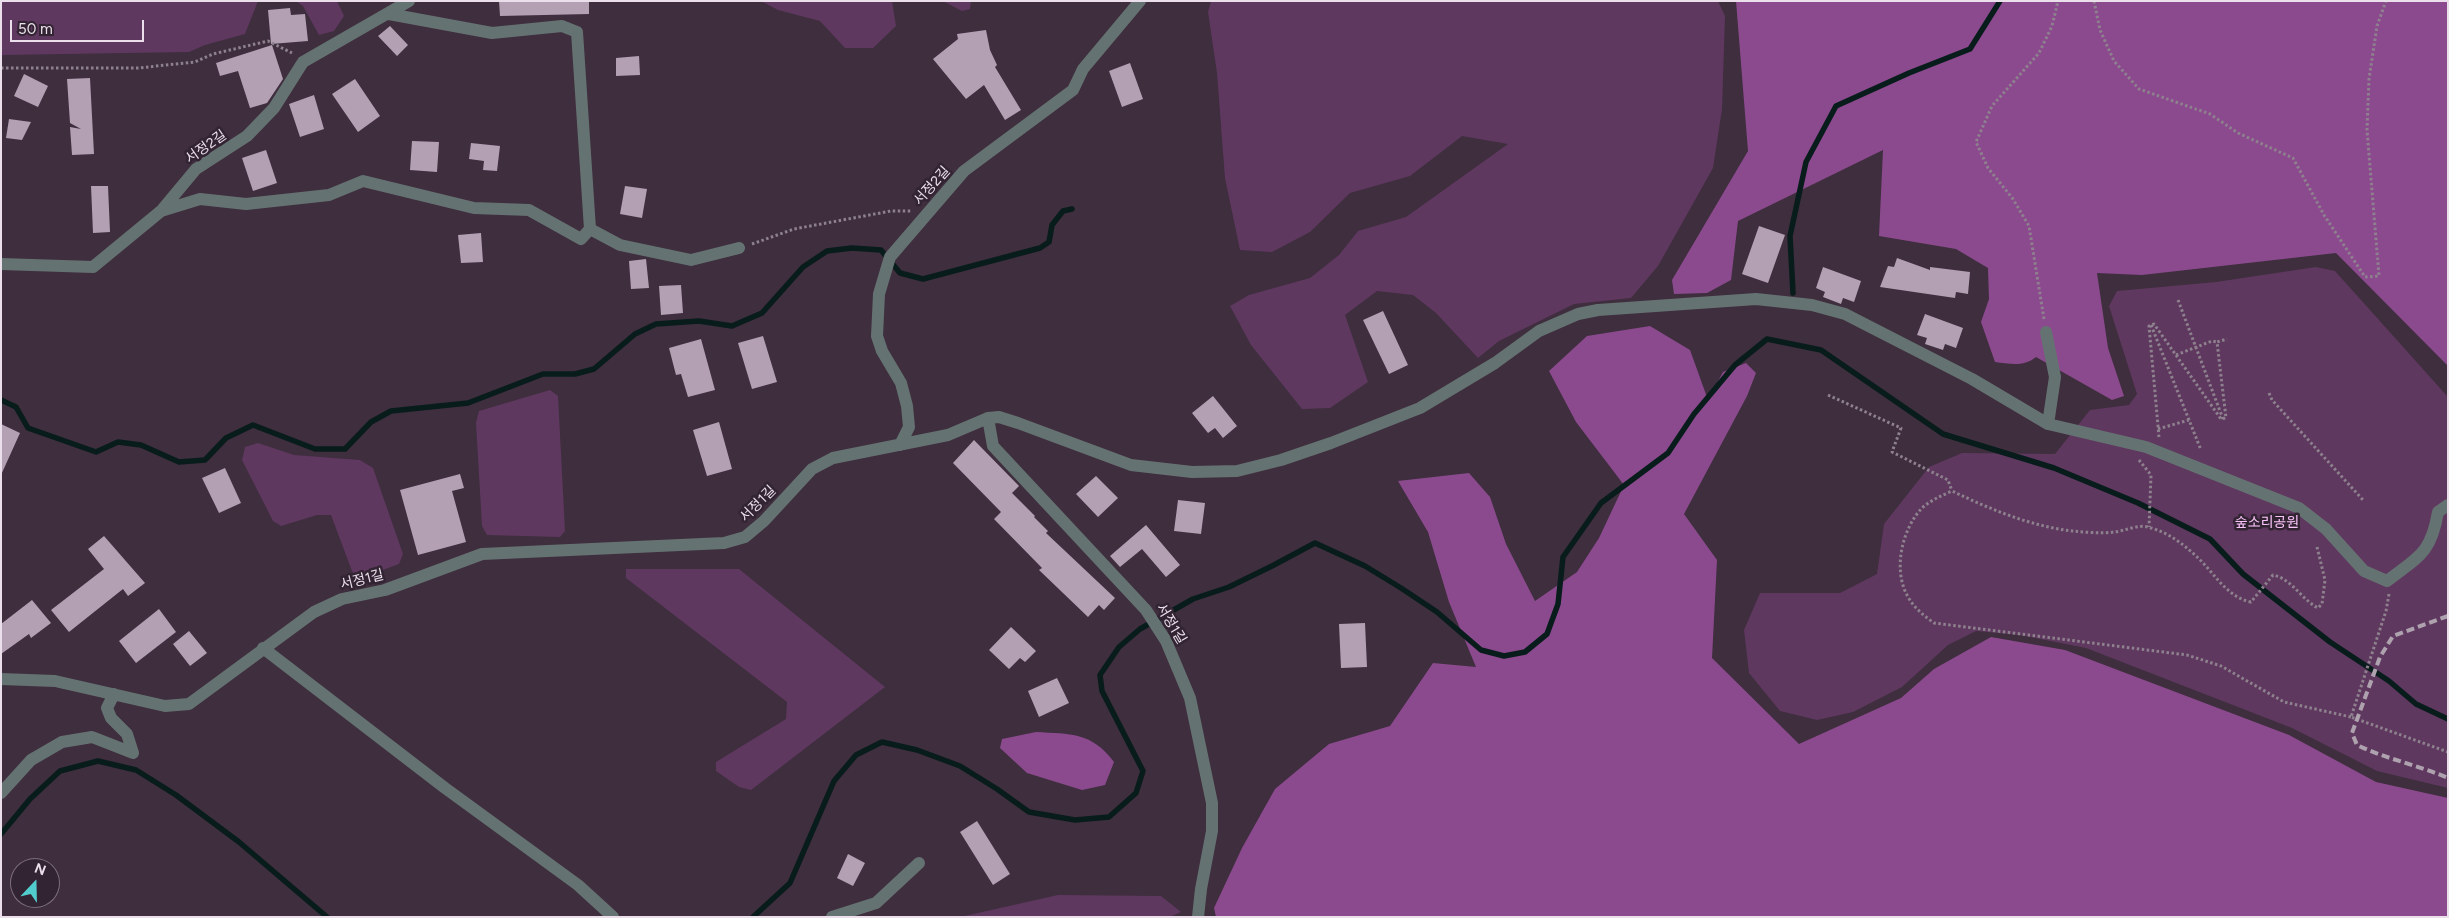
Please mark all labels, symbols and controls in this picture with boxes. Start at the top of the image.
scale bar [12,10,146,42]
text: 50 m [18,20,53,38]
street label: 서정2길 [182,127,230,167]
street label: 서정2길 [910,163,954,209]
street label: 서정1길 [736,482,780,526]
park label: 숲소리공원 [2235,515,2299,531]
street label: 서정1길 [338,566,386,594]
street label: 서정1길 [1152,601,1190,647]
north arrow [10,858,60,908]
text: N [32,860,48,879]

